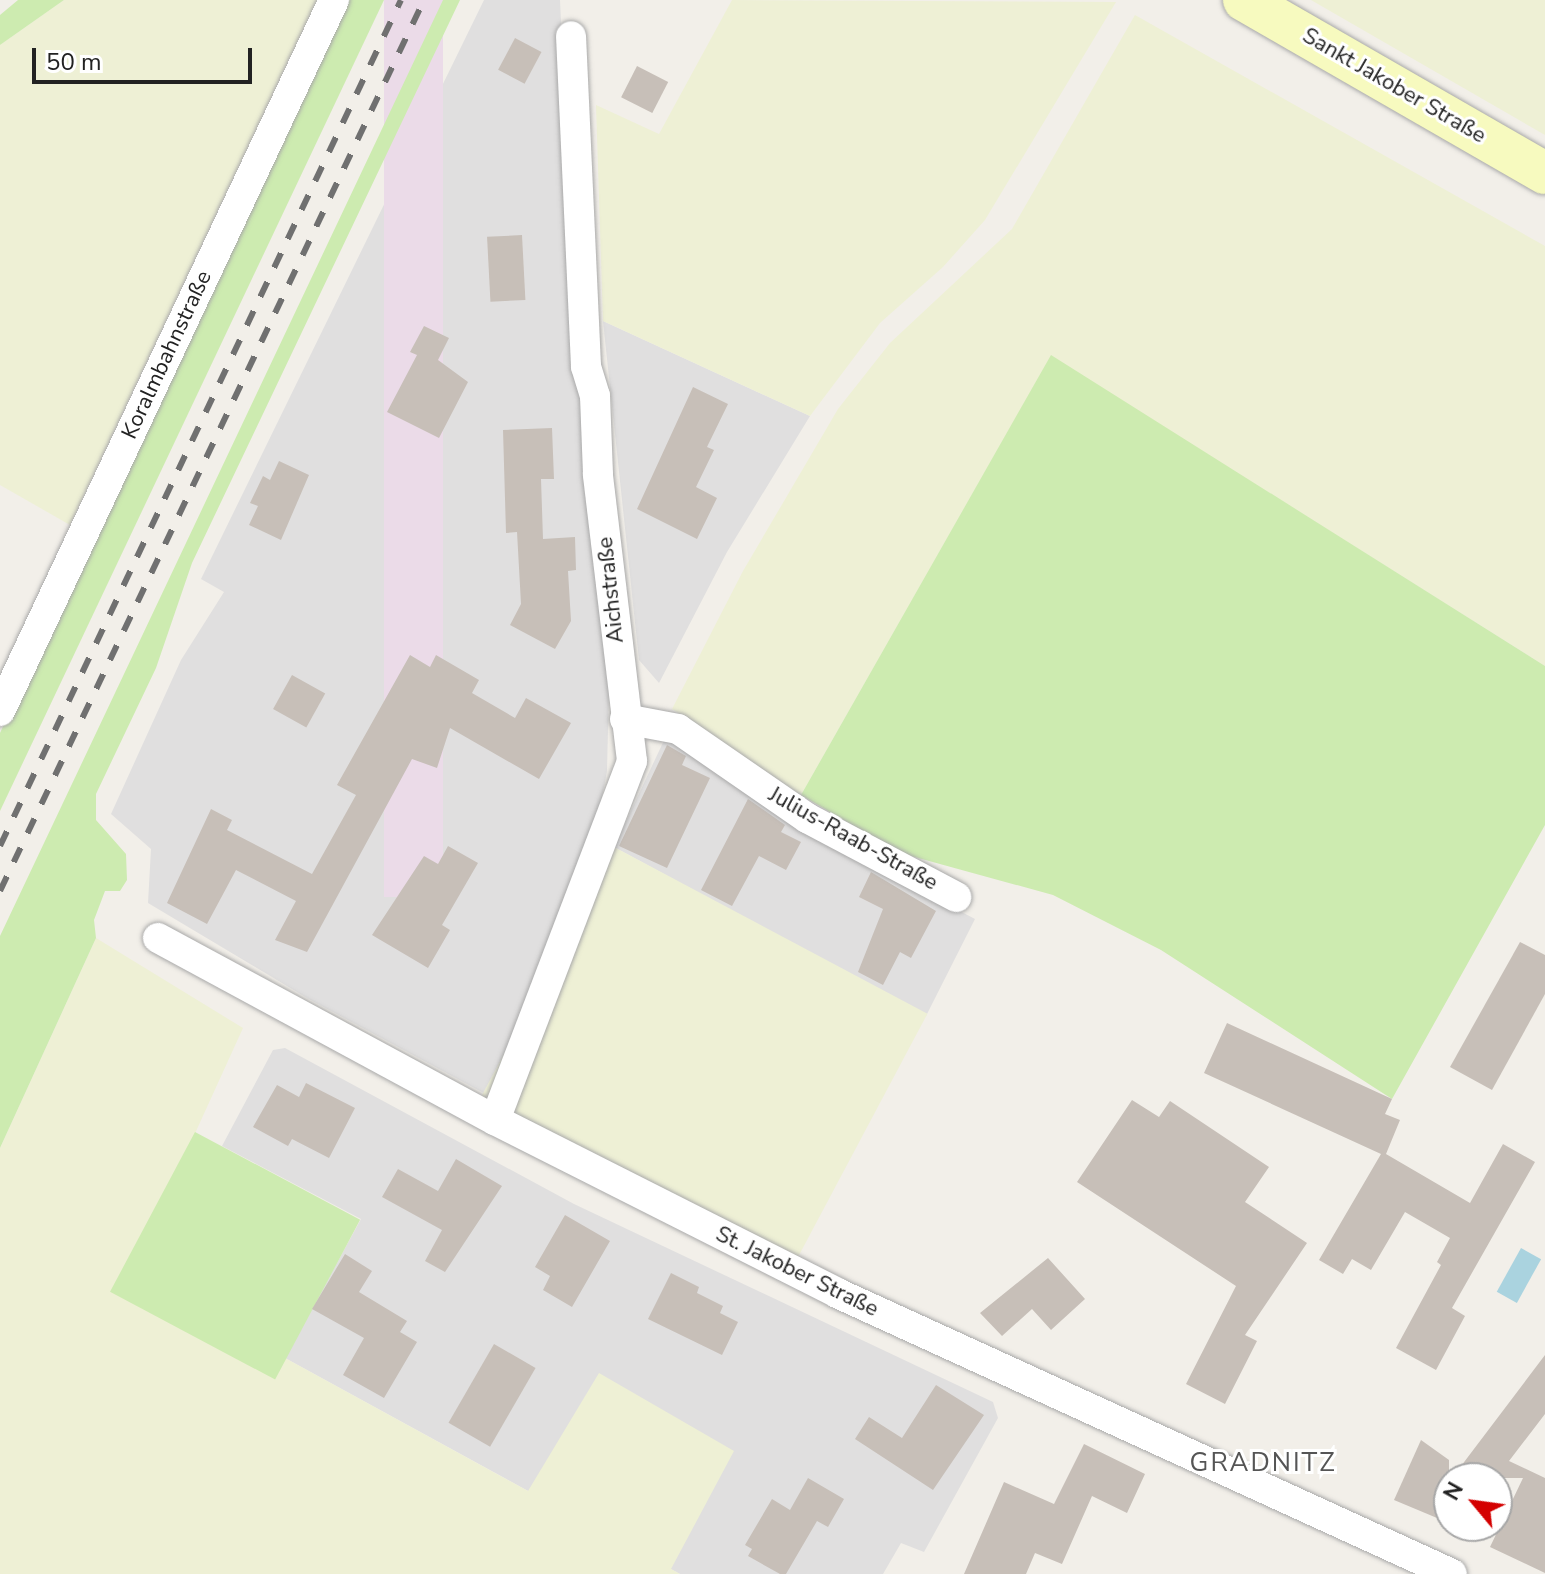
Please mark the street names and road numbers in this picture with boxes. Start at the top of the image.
street label: Sankt Jakober Straße [1298,23,1490,149]
street label: Koralmbahnstraße [116,267,218,443]
street label: Aichstraße [592,536,630,644]
street label: Julius-Raab-Straße [764,782,942,896]
street label: St. Jakober Straße [711,1221,883,1323]

